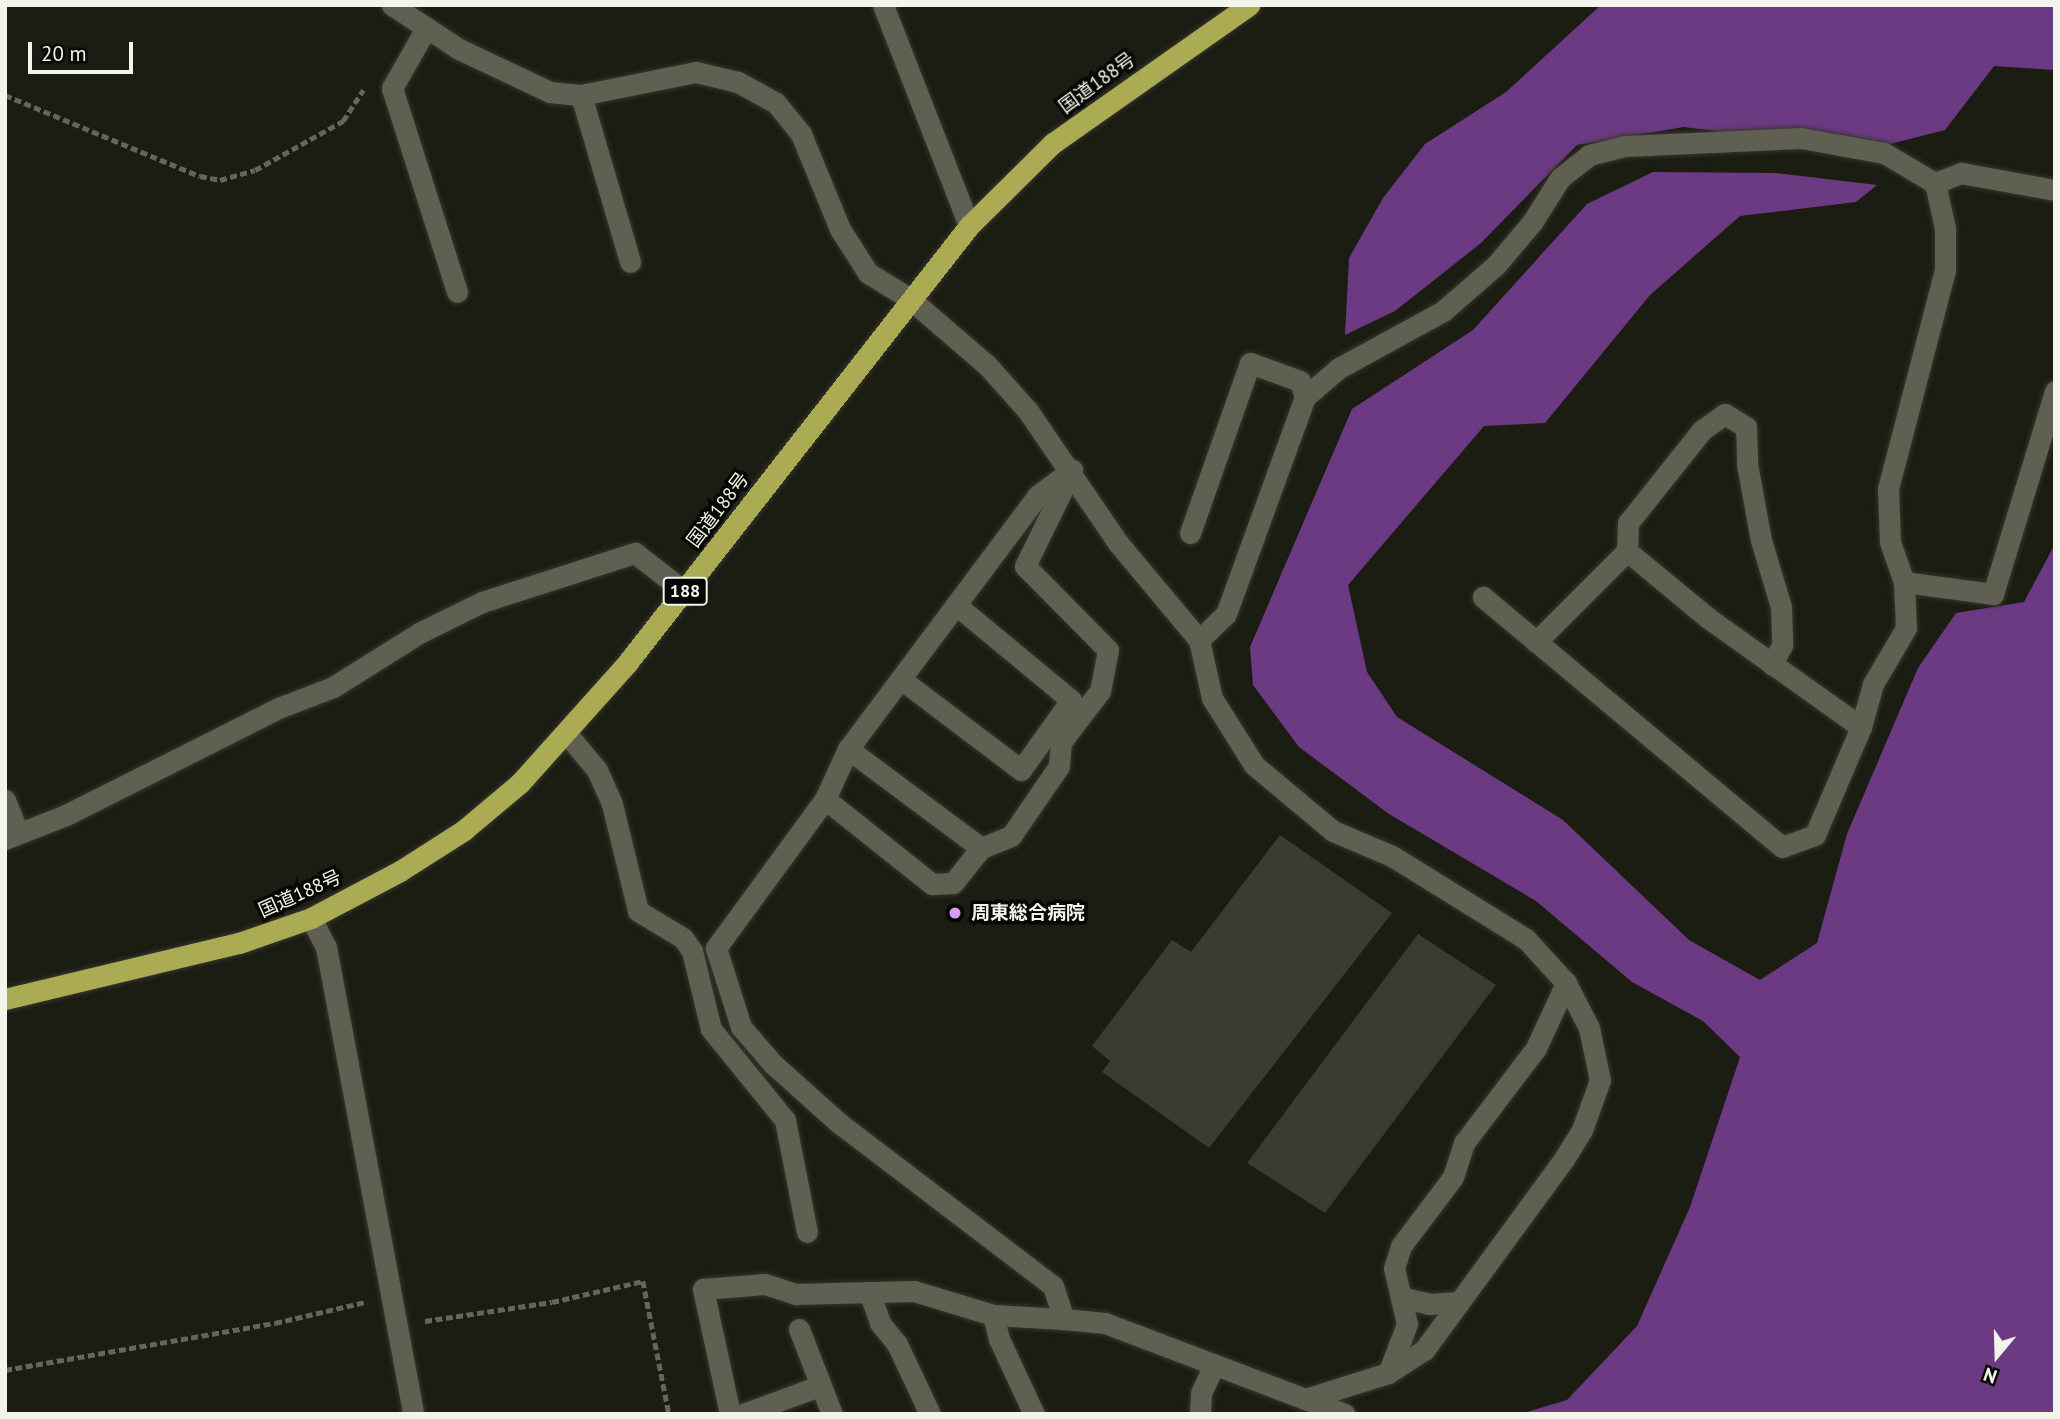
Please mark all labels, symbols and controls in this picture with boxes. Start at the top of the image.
scale bar [32,28,136,72]
text: 20 m [41,40,87,67]
street label: 国道188号 [1055,48,1139,118]
street label: 国道188号 [682,468,754,552]
road number: 188 [662,576,708,606]
street label: 国道188号 [255,866,345,922]
place label: 周東総合病院 [971,902,1085,924]
marker: 周東総合病院 [945,903,965,923]
north arrow [1962,1321,2032,1391]
text: N [1980,1362,2000,1389]

